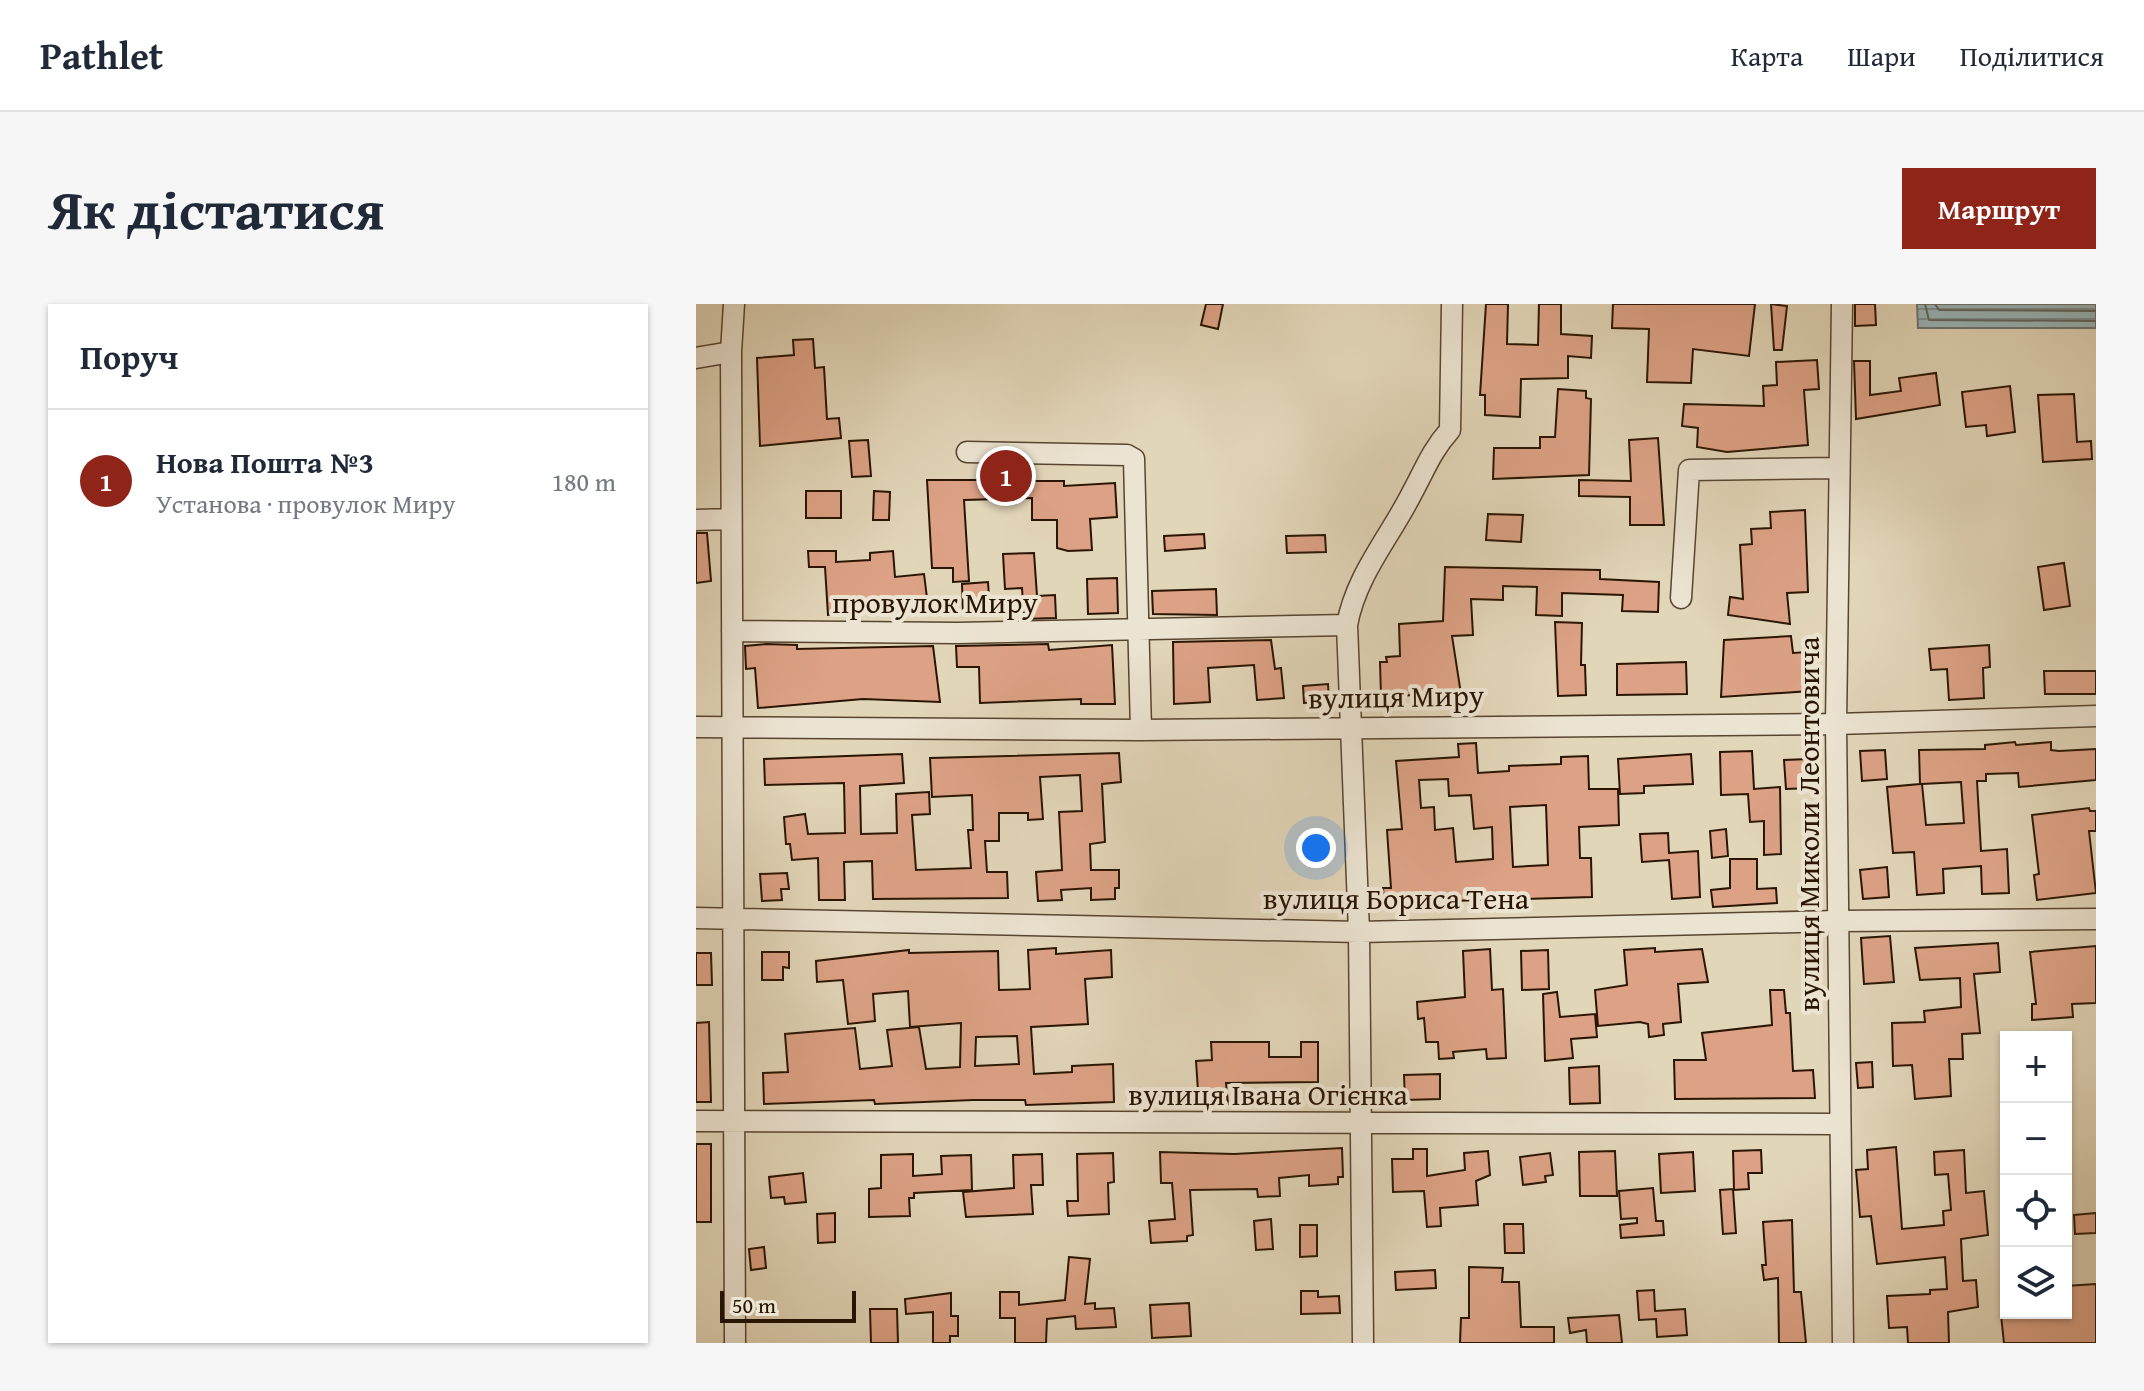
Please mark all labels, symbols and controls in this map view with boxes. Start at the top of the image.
text: Pathlet [40,27,163,83]
text: Карта [1731,35,1803,76]
text: Шари [1847,35,1916,76]
text: Поділитися [1960,35,2104,76]
text: Як дістатися [48,167,384,250]
button: Маршрут [1902,168,2096,249]
text: Поруч [80,332,178,381]
text: Нова Пошта №3 [156,440,374,484]
pin: 1 [980,446,1032,506]
text: 1 [99,462,113,501]
text: 180 m [551,462,616,501]
text: Установа · провулок Миру [156,484,455,523]
street label: провулок Миру [832,580,1038,624]
street label: вулиця Миколи Леонтовича [1786,636,1830,1011]
street label: вулиця Миру [1308,672,1484,720]
your location [1296,828,1336,868]
street label: вулиця Бориса Тена [1263,876,1530,920]
map controls [2000,1031,2072,1319]
button: + [2000,1031,2072,1103]
street label: вулиця Івана Огієнка [1128,1072,1408,1116]
button: − [2000,1103,2072,1175]
button: locate [2000,1175,2072,1247]
button: layers [2000,1247,2072,1319]
scale bar [720,1287,856,1323]
text: 50 m [732,1289,776,1321]

